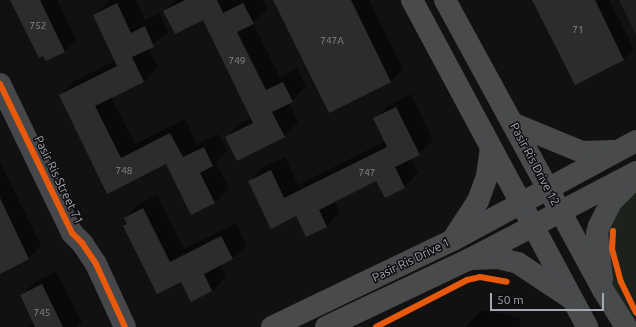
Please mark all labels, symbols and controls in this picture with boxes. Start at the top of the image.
house number: 752 [30,20,46,32]
house number: 71 [572,24,584,36]
house number: 747A [320,35,344,47]
house number: 749 [229,55,245,67]
street label: Pasir Ris Drive 12 [507,120,563,208]
street label: Pasir Ris Street 71 [31,133,87,227]
house number: 748 [116,165,132,177]
house number: 747 [359,167,375,179]
street label: Pasir Ris Drive 1 [370,235,452,285]
scale bar [492,285,606,311]
text: 50 m [497,293,524,306]
house number: 745 [34,307,50,319]

